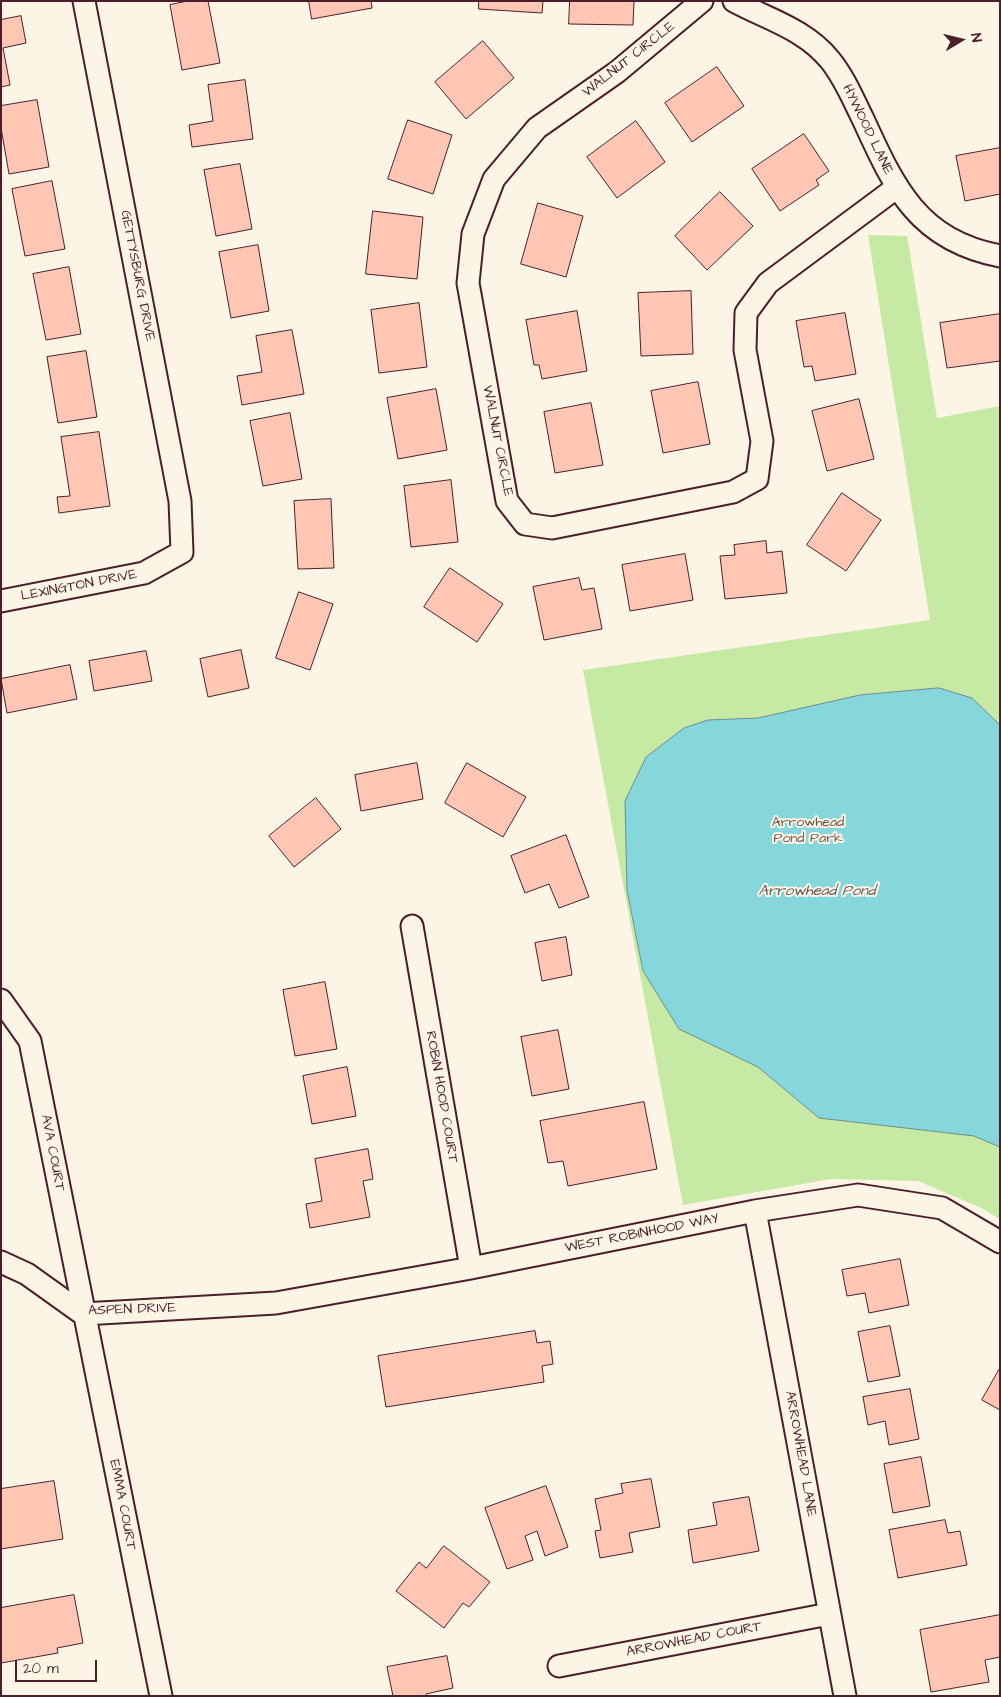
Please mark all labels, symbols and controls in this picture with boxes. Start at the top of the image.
north arrow [936,15,986,65]
street label: WALNUT CIRCLE [579,19,679,101]
text: N [965,32,986,44]
street label: HYWOOD LANE [838,82,896,178]
street label: GETTYSBURG DRIVE [116,209,158,343]
street label: WALNUT CIRCLE [478,384,516,498]
street label: LEXINGTON DRIVE [20,567,138,605]
park label: Arrowhead Pond Park [772,815,844,848]
water label: Arrowhead Pond [759,883,875,901]
street label: ROBIN HOOD COURT [421,1030,461,1164]
street label: AVA COURT [36,1113,68,1193]
street label: WEST ROBINHOOD WAY [564,1211,720,1257]
street label: ASPEN DRIVE [88,1300,176,1320]
street label: ARROWHEAD LANE [781,1390,819,1518]
street label: EMMA COURT [105,1458,139,1552]
street label: ARROWHEAD COURT [625,1619,763,1661]
scale bar [18,1650,100,1682]
text: 20 m [23,1658,59,1679]

